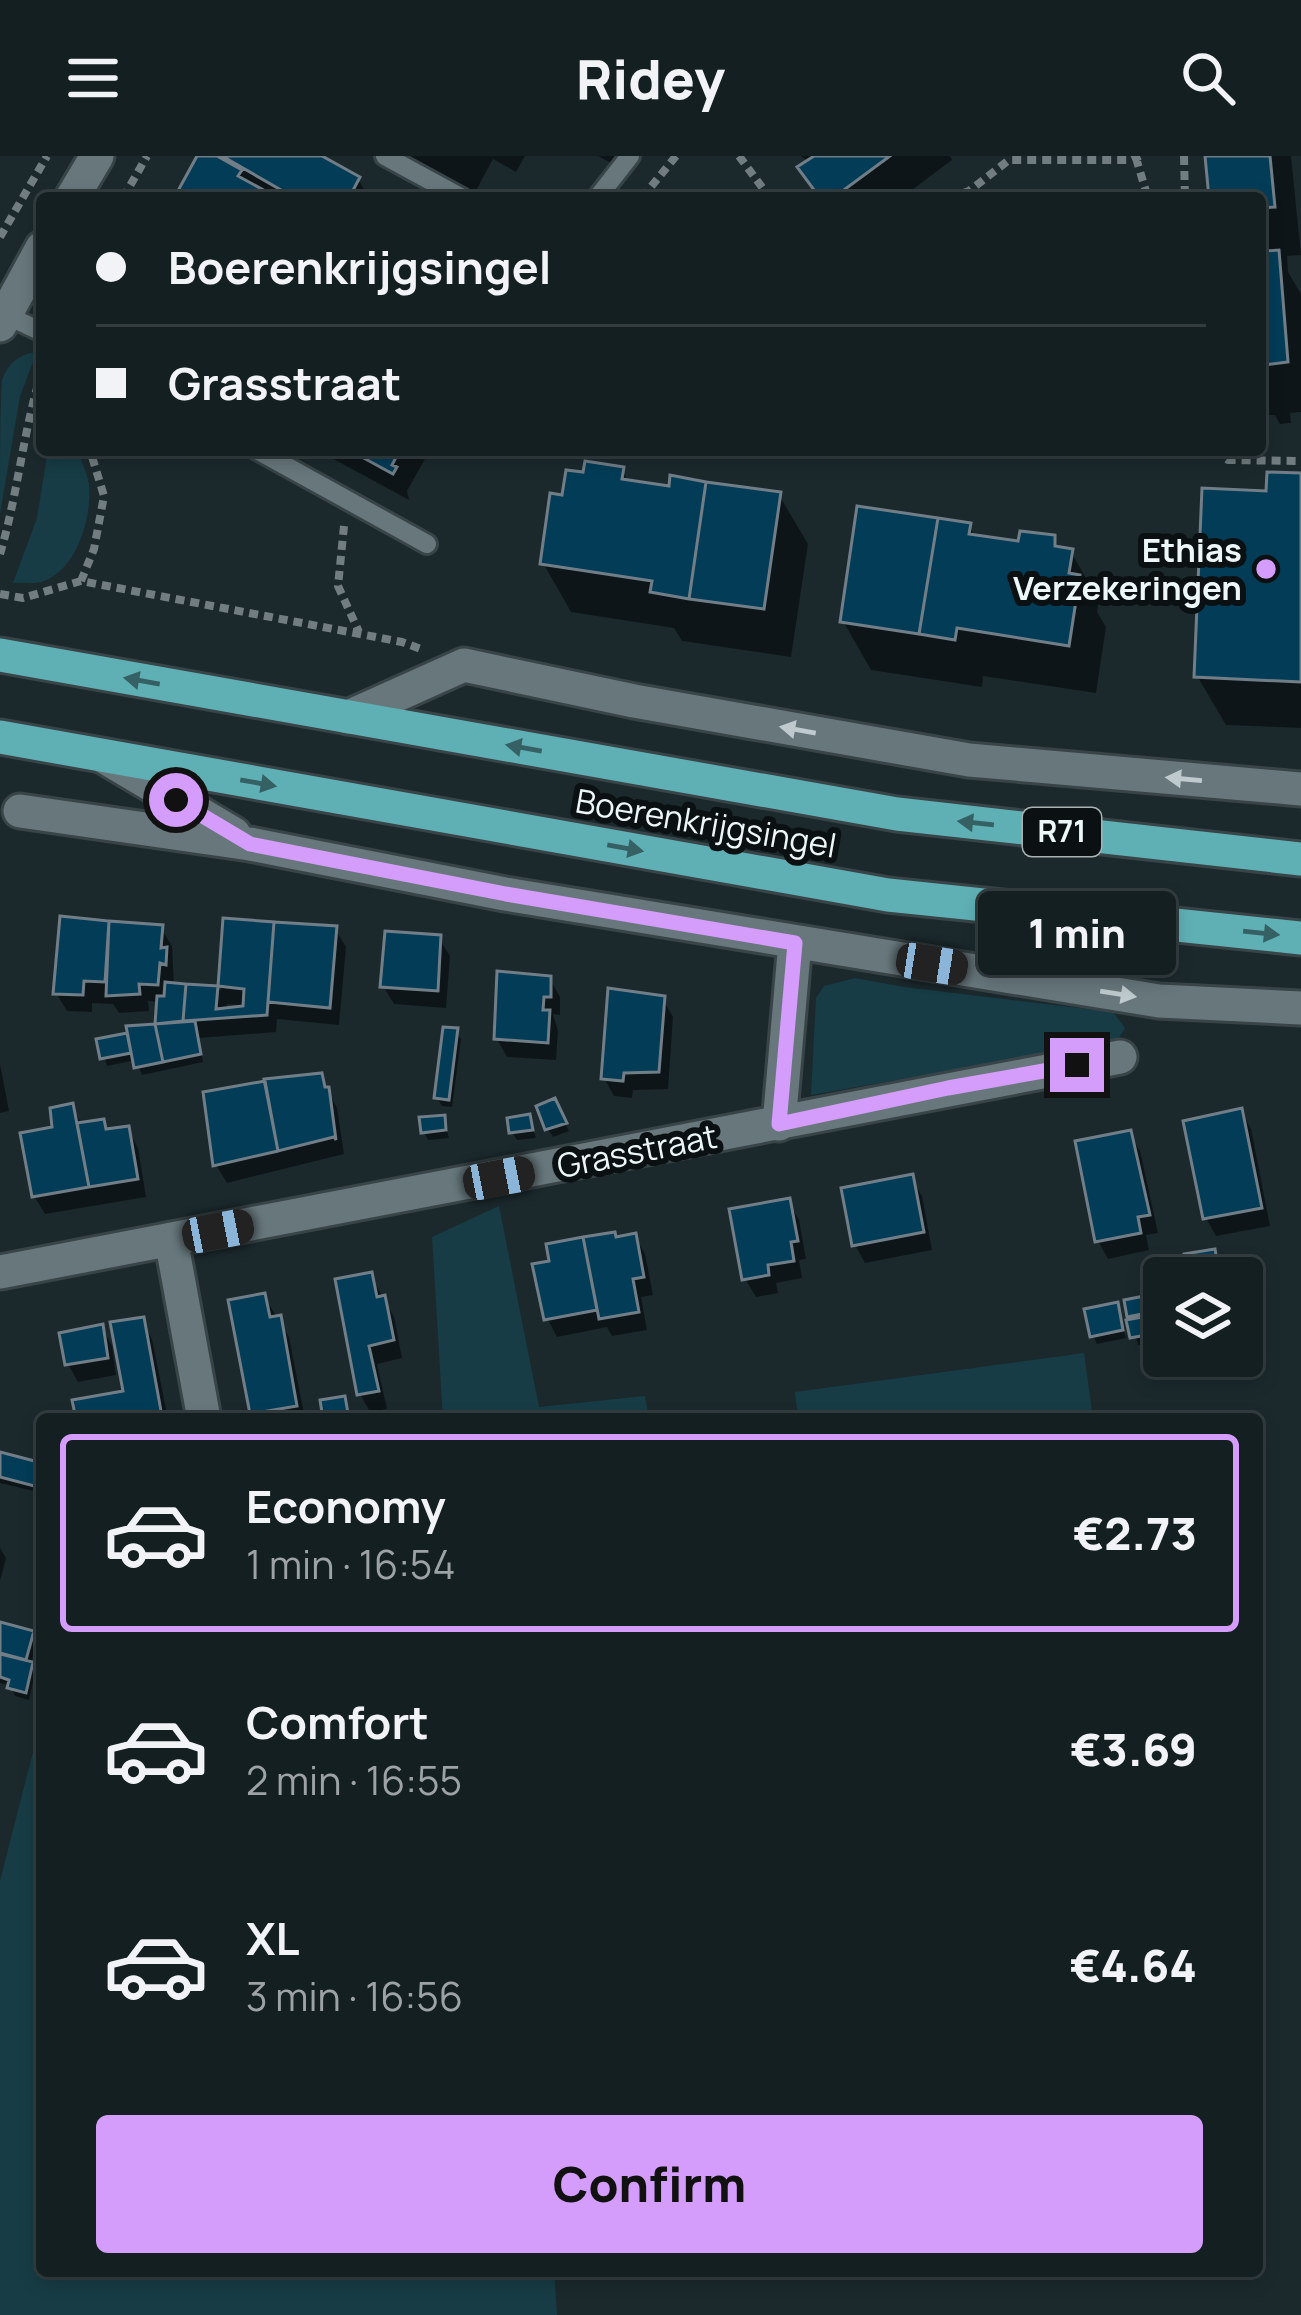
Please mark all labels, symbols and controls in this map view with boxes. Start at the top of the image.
text: Ridey [576,41,725,115]
icon: menu [60,45,126,111]
icon: search [1175,45,1241,111]
text: Boerenkrijgsingel [168,236,551,298]
text: Grasstraat [168,352,401,414]
place label: Ethias Verzekeringen [1013,527,1242,610]
marker: Ethias Verzekeringen [1253,556,1279,582]
one-way arrow [123,671,160,690]
one-way arrow [779,720,816,739]
one-way arrow [505,739,543,757]
one-way arrow [1165,769,1202,788]
route start [149,773,203,827]
one-way arrow [239,774,277,793]
street label: Boerenkrijgsingel [572,777,840,868]
road number: R71 [1023,808,1101,856]
one-way arrow [957,813,994,832]
one-way arrow [607,840,645,858]
callout: 1 min [978,891,1176,975]
text: 1 min [1028,906,1126,960]
one-way arrow [1243,924,1280,943]
car [894,941,970,987]
one-way arrow [1100,986,1138,1004]
route end [1050,1038,1104,1092]
street label: Grasstraat [553,1113,721,1188]
car [460,1153,538,1203]
car [179,1206,257,1256]
map controls [1143,1257,1263,1377]
button: layers [1143,1257,1263,1377]
text: Economy [246,1475,446,1537]
icon: car [102,1479,210,1587]
text: €2.73 [1073,1502,1197,1564]
text: 1 min · 16:54 [246,1537,455,1591]
text: Comfort [246,1691,429,1753]
icon: car [102,1695,210,1803]
text: €3.69 [1070,1718,1197,1780]
text: 2 min · 16:55 [246,1753,462,1807]
text: XL [246,1907,300,1969]
icon: car [102,1911,210,2019]
text: €4.64 [1070,1934,1197,1996]
text: 3 min · 16:56 [246,1969,463,2023]
button: Confirm [96,2115,1203,2253]

